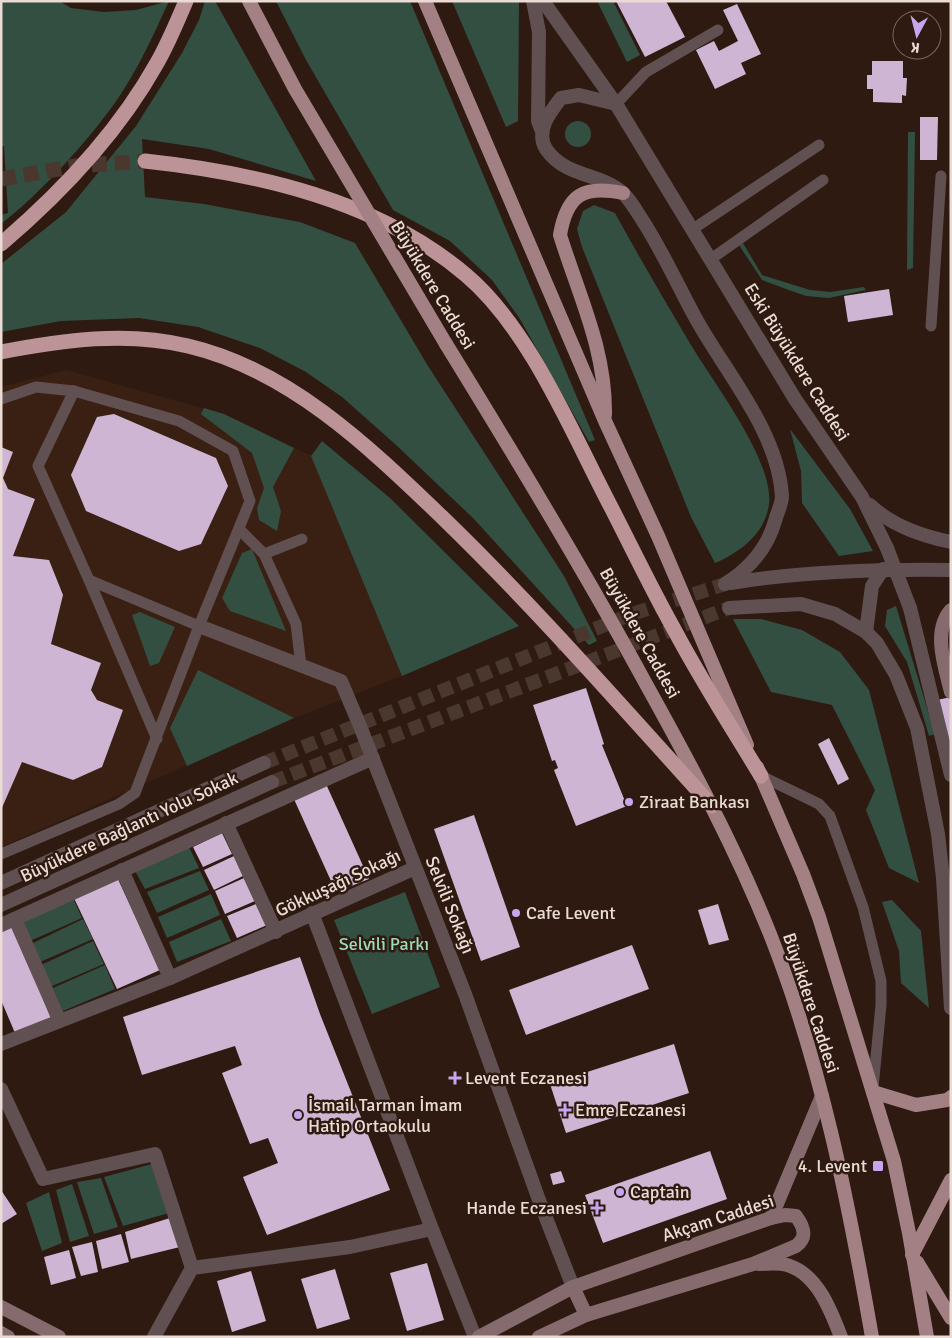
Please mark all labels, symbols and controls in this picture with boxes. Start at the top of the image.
north arrow [892,10,942,60]
text: K [910,38,921,56]
street label: Büyükdere Caddesi [386,217,480,353]
street label: Eski Büyükdere Caddesi [739,279,855,445]
street label: Büyükdere Caddesi [595,564,685,702]
street label: Büyükdere Bağlantı Yolu Sokak [17,767,241,887]
place label: Ziraat Bankası [639,791,750,813]
marker: Ziraat Bankası [623,796,635,808]
street label: Gökkuşağı Sokağı [272,844,404,922]
street label: Selvili Sokağı [421,853,479,957]
place label: Cafe Levent [526,902,616,924]
marker: Cafe Levent [510,907,522,919]
street label: Büyükdere Caddesi [778,930,844,1076]
park label: Selvili Parkı [339,933,429,955]
place label: Levent Eczanesi [465,1067,587,1089]
marker: Levent Eczanesi [449,1072,461,1084]
place label: İsmail Tarman İmam Hatip Ortaokulu [308,1094,462,1137]
place label: Emre Eczanesi [575,1099,686,1121]
marker: Emre Eczanesi [559,1104,571,1116]
marker: İsmail Tarman İmam Hatip Ortaokulu [292,1109,304,1121]
place label: 4. Levent [798,1155,867,1177]
marker: 4. Levent [871,1159,885,1173]
place label: Captain [630,1181,690,1203]
marker: Captain [614,1186,626,1198]
street label: Akçam Caddesi [659,1190,777,1246]
place label: Hande Eczanesi [466,1197,587,1219]
marker: Hande Eczanesi [591,1202,603,1214]

